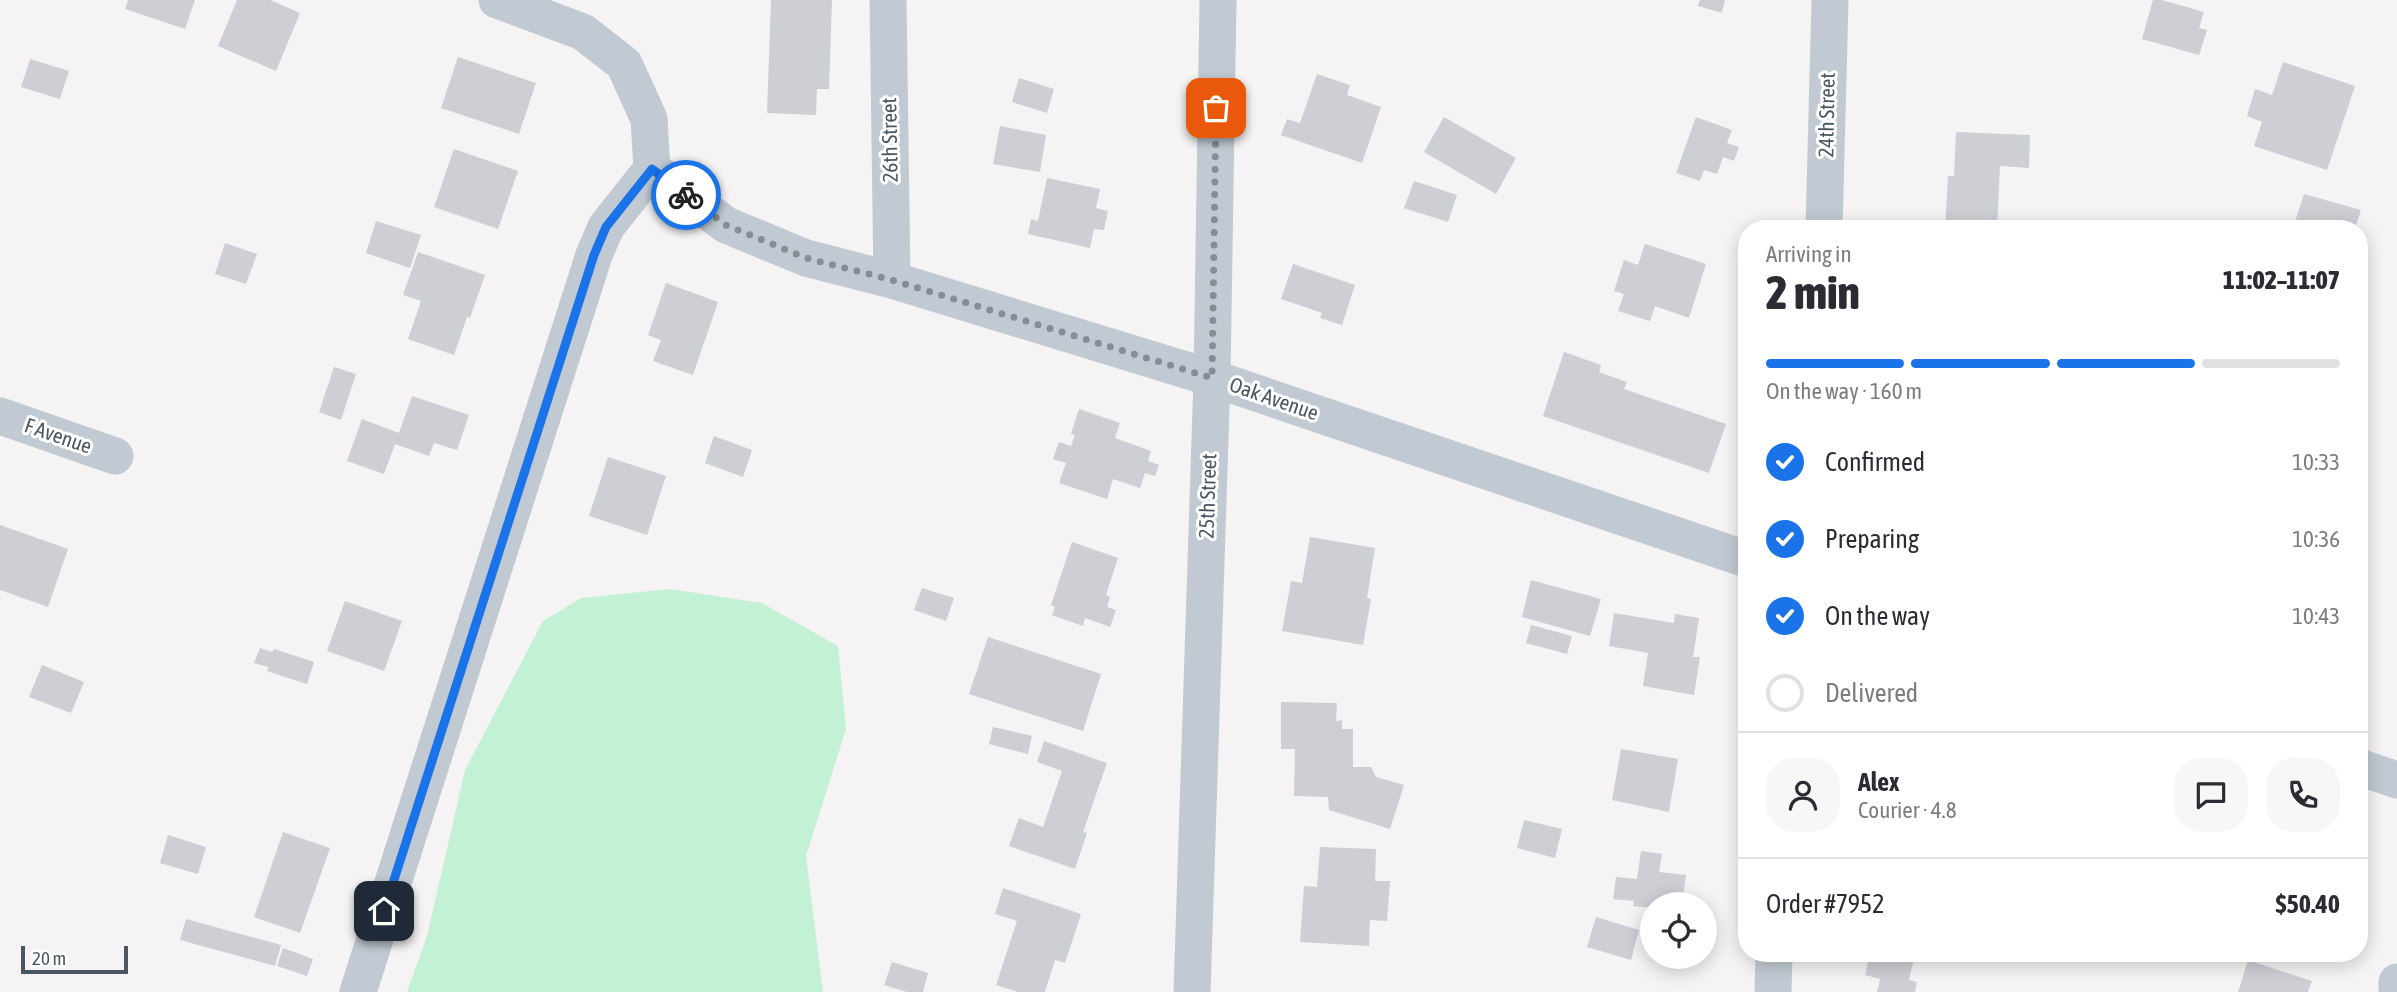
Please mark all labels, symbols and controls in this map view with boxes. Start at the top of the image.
street label: 24th Street [1813,72,1839,158]
pin [1186,78,1246,138]
icon: bag [1197,89,1235,127]
street label: 26th Street [876,97,902,183]
courier [651,160,721,230]
icon: bike [667,176,705,214]
text: Arriving in [1766,241,1852,267]
text: 11:02–11:07 [2223,265,2340,295]
text: 2 min [1766,266,1860,319]
street label: Oak Avenue [1227,372,1322,424]
text: On the way · 160 m [1766,378,1922,404]
street label: F Avenue [22,412,95,458]
icon: check [1766,443,1804,481]
text: Confirmed [1825,447,1925,477]
text: 10:33 [2292,449,2340,475]
street label: 25th Street [1194,453,1220,539]
icon: check [1766,520,1804,558]
text: Preparing [1825,524,1919,554]
text: 10:36 [2292,526,2340,552]
icon: check [1766,597,1804,635]
text: On the way [1825,601,1930,631]
text: 10:43 [2292,603,2340,629]
text: Delivered [1825,678,1918,708]
button: person [1766,758,1840,832]
button: chat [2174,758,2248,832]
button: phone [2266,758,2340,832]
text: Alex [1858,767,1899,797]
text: Courier · 4.8 [1858,797,1957,823]
pin [354,881,414,941]
text: Order #7952 [1766,889,1885,919]
text: $50.40 [2276,889,2340,919]
icon: home [365,892,403,930]
map controls [1640,892,1717,969]
button: locate [1640,892,1717,969]
scale bar [21,943,128,975]
text: 20 m [32,947,66,969]

